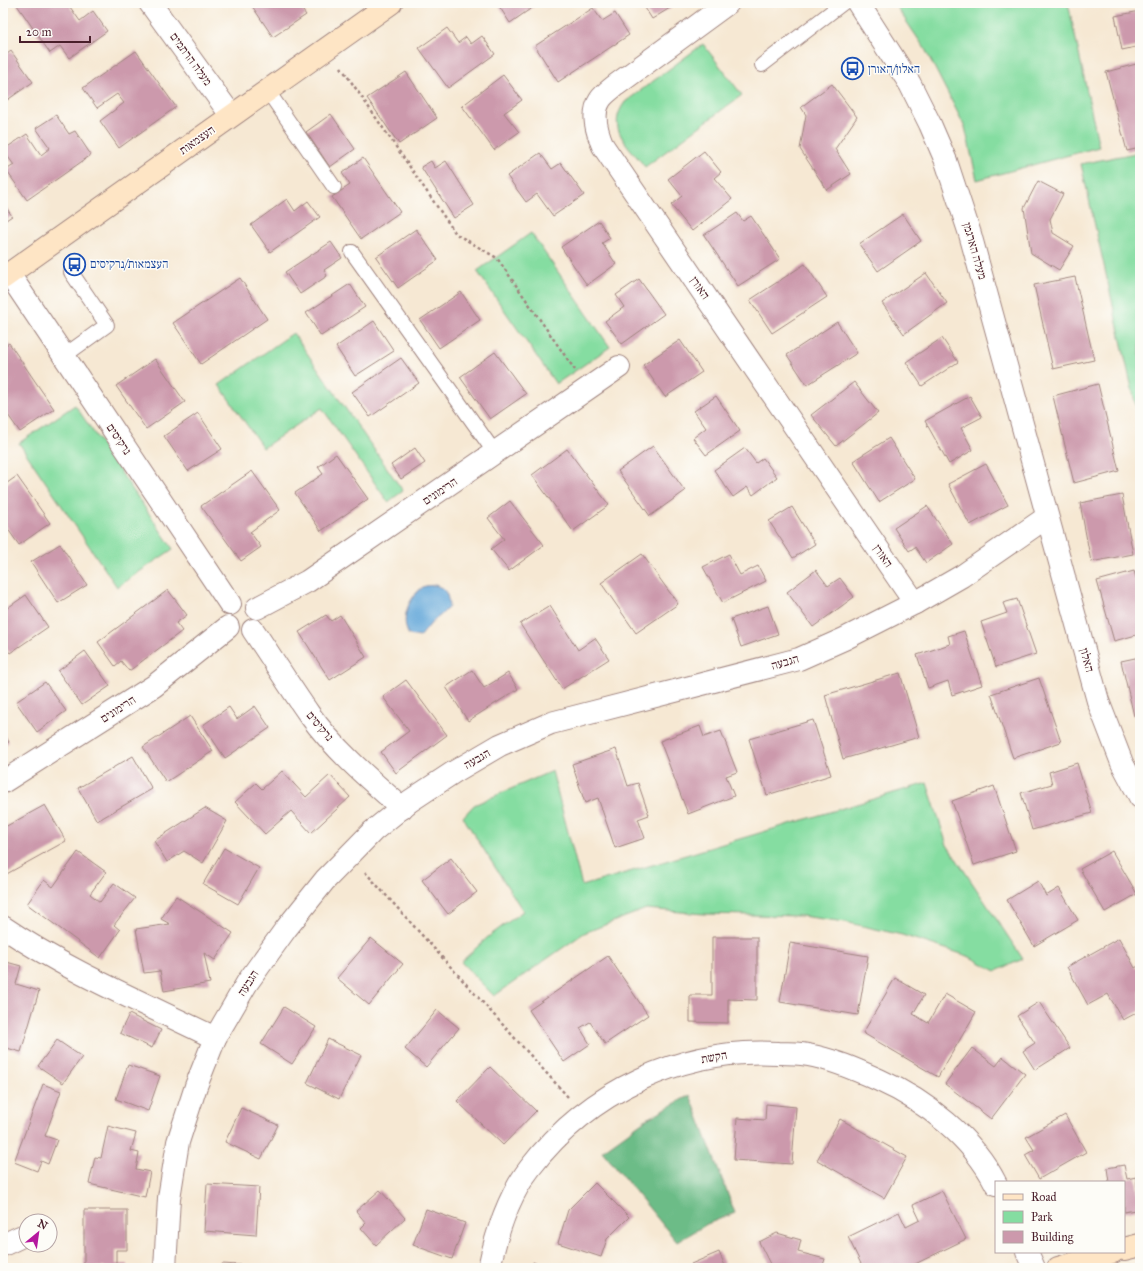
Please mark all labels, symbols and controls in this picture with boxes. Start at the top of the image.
scale bar [20,18,90,44]
text: 20 m [26,25,52,39]
street label: מעלה הרתמים [167,30,215,88]
bus stop icon: האלון/האורן [840,56,866,82]
place label: האלון/האורן [868,62,920,76]
street label: העצמאות [176,123,218,157]
street label: מעלה הארגמן [960,221,990,281]
bus stop icon: העצמאות/נרקיסים [61,251,87,277]
place label: העצמאות/נרקיסים [90,257,168,271]
street label: האורן [687,274,713,302]
street label: נרקיסים [104,421,134,457]
street label: הרימונים [420,474,460,508]
street label: האורן [870,542,896,570]
street label: האלון [1077,646,1097,674]
street label: הגבעה [769,651,801,673]
street label: הרימונים [98,693,138,725]
street label: נרקיסים [304,708,336,744]
street label: הגבעה [461,746,493,772]
street label: הגבעה [234,967,262,999]
street label: הקשת [700,1048,728,1066]
legend [995,1181,1125,1253]
text: Road [1031,1190,1057,1204]
text: Park [1031,1210,1053,1224]
north arrow [18,1213,58,1253]
text: N [35,1217,50,1233]
text: Building [1031,1230,1074,1245]

